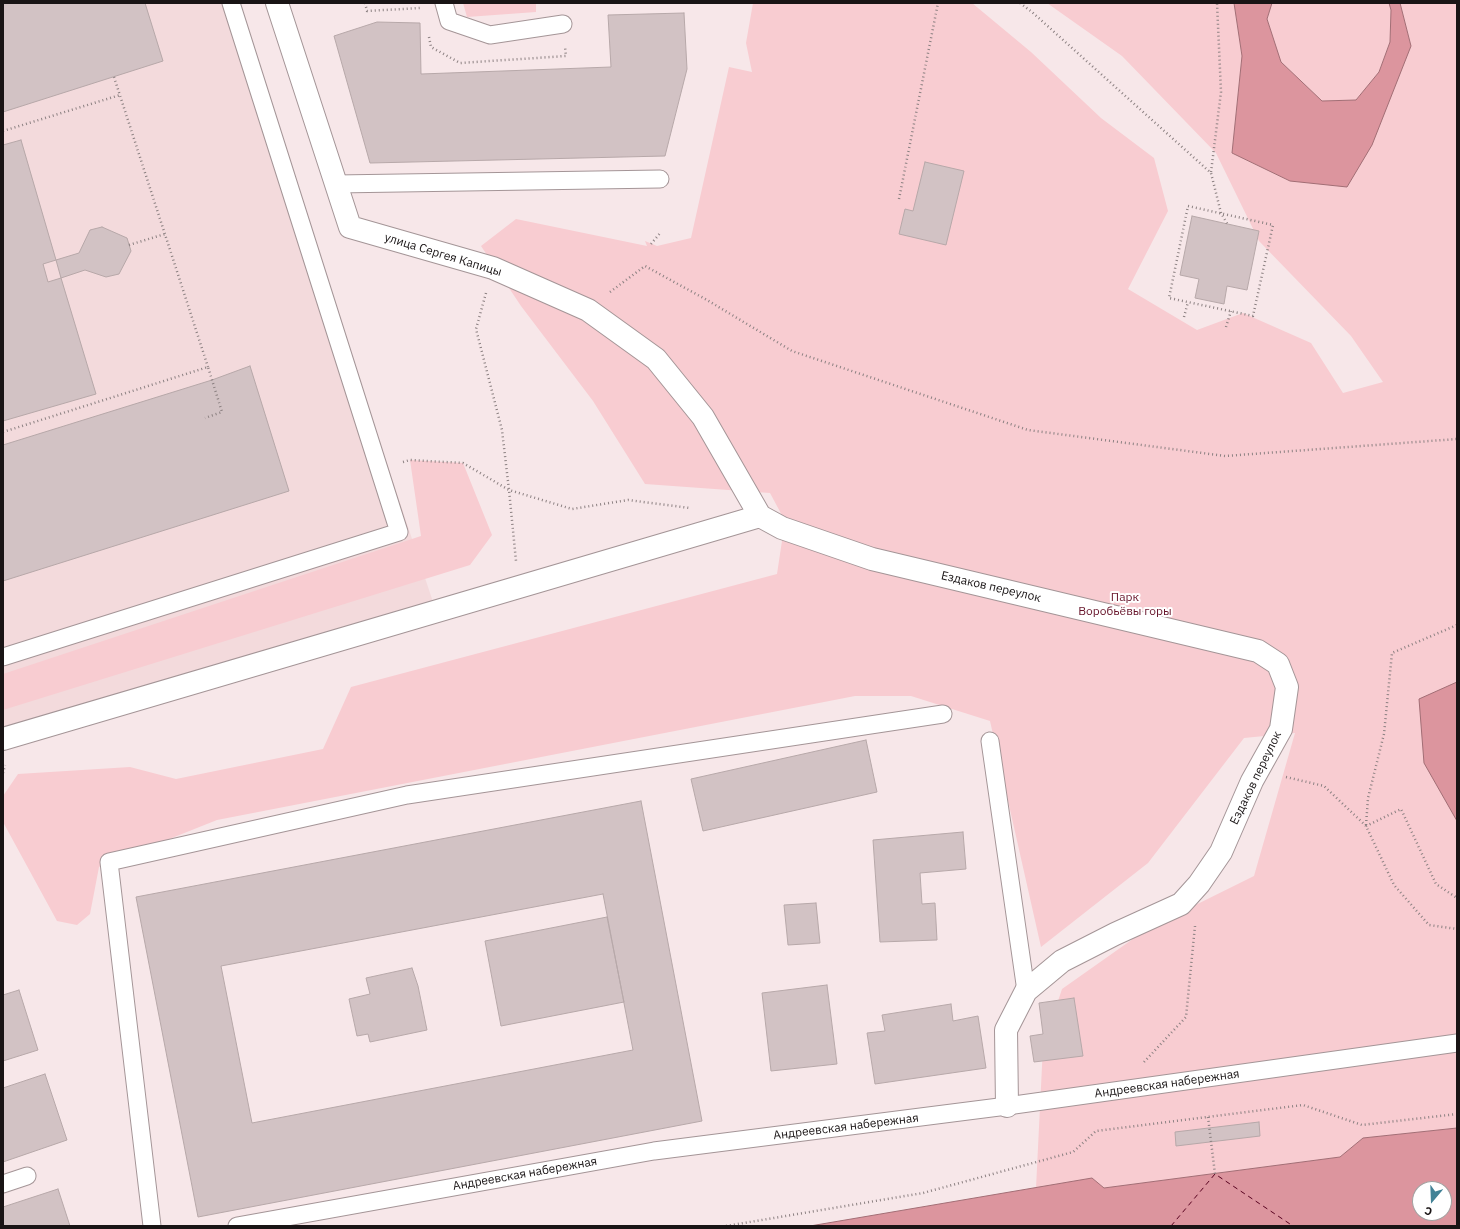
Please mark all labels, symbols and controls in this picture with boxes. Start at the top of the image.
street label: улица Сергея Капицы [383,230,503,280]
street label: Ездаков переулок [940,569,1042,605]
park label: Парк Воробьёвы горы [1078,591,1172,619]
street label: Ездаков переулок [1227,729,1285,827]
street label: Андреевская набережная [1094,1067,1240,1101]
street label: Андреевская набережная [773,1111,919,1143]
street label: Андреевская набережная [452,1154,598,1194]
north arrow [1412,1181,1452,1221]
text: С [1423,1204,1434,1219]

